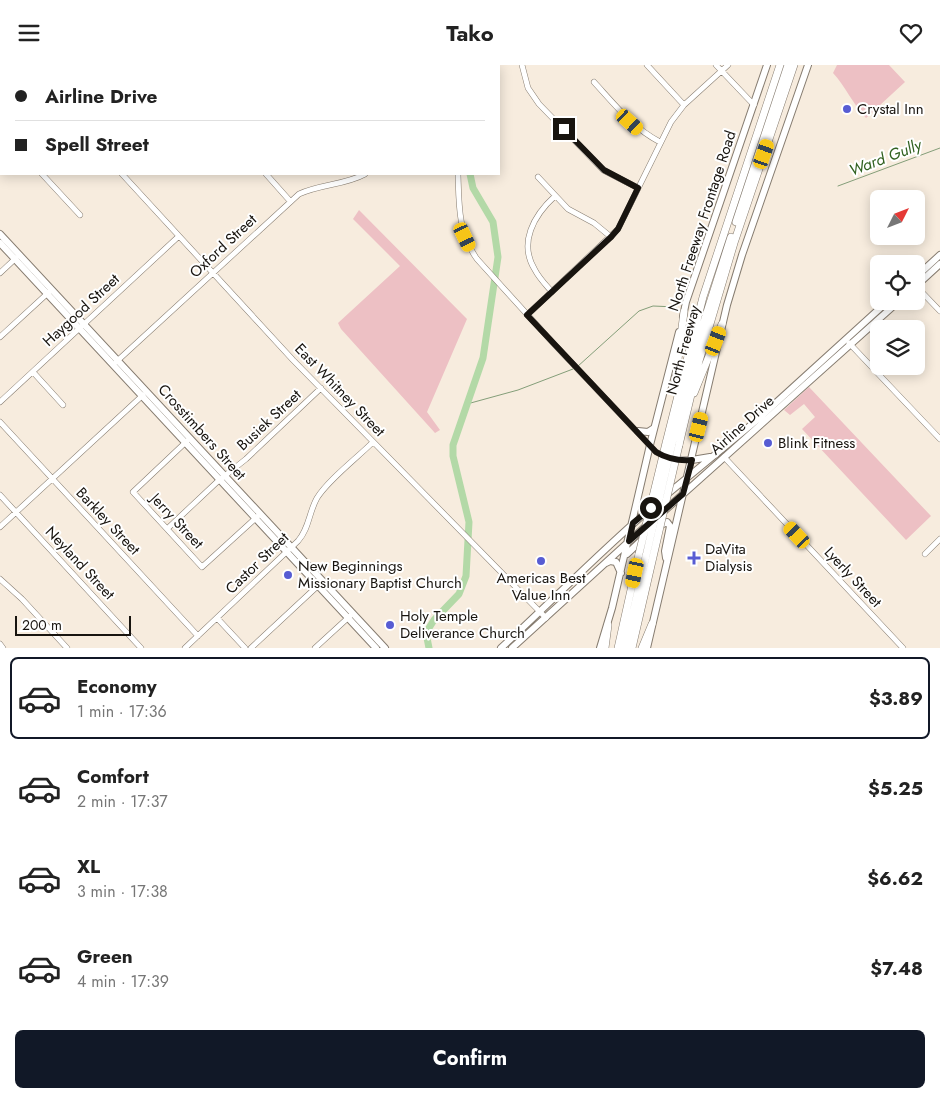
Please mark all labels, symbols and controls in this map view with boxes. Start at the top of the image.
text: Tako [446,17,494,49]
icon: menu [15,19,43,47]
icon: heart [897,19,925,47]
text: Airline Drive [45,83,158,110]
place label: Crystal Inn [857,98,924,120]
marker: Crystal Inn [841,103,853,115]
car [613,106,646,138]
route end [553,118,575,140]
street label: North Freeway Frontage Road [662,128,742,314]
text: Spell Street [45,131,149,158]
water label: Ward Gully [846,133,926,182]
car [752,137,775,171]
north arrow [870,190,925,245]
map controls [870,190,925,375]
street label: Oxford Street [185,209,262,283]
car [451,220,478,254]
button: locate [870,255,925,310]
street label: Haygood Street [38,268,125,351]
street label: North Freeway [660,302,706,397]
button: layers [870,320,925,375]
car [703,324,728,358]
street label: East Whitney Street [290,338,391,442]
street label: Crosstimbers Street [153,379,251,485]
street label: Busiek Street [232,384,306,456]
street label: Airline Drive [705,390,779,460]
car [688,411,709,443]
place label: Blink Fitness [778,432,855,454]
marker: Blink Fitness [762,437,774,449]
street label: Barkley Street [71,482,145,560]
street label: Jerry Street [144,487,209,554]
route start [640,497,662,519]
car [781,519,812,551]
street label: Neyland Street [40,521,120,605]
street label: Castor Street [220,527,294,599]
place label: DaVita Dialysis [705,538,752,577]
street label: Lyerly Street [819,542,887,612]
marker: DaVita Dialysis [687,551,701,565]
place label: New Beginnings Missionary Baptist Church [298,555,462,594]
marker: Americas Best Value Inn [535,555,547,567]
car [624,557,645,589]
place label: Americas Best Value Inn [496,567,586,606]
marker: New Beginnings Missionary Baptist Church [282,569,294,581]
place label: Holy Temple Deliverance Church [400,605,525,644]
scale bar [15,613,131,636]
text: 200 m [22,615,62,635]
marker: Holy Temple Deliverance Church [384,619,396,631]
text: Economy [77,673,157,700]
icon: car [17,676,62,721]
text: $3.89 [869,685,923,712]
text: 1 min · 17:36 [77,700,167,723]
text: Comfort [77,763,149,790]
icon: car [17,766,62,811]
text: $5.25 [868,775,923,802]
text: 2 min · 17:37 [77,790,168,813]
text: XL [77,853,100,880]
icon: car [17,856,62,901]
text: $6.62 [867,865,923,892]
text: 3 min · 17:38 [77,880,168,903]
text: Green [77,943,133,970]
icon: car [17,946,62,991]
text: $7.48 [870,955,923,982]
text: 4 min · 17:39 [77,970,169,993]
button: Confirm [15,1030,925,1088]

